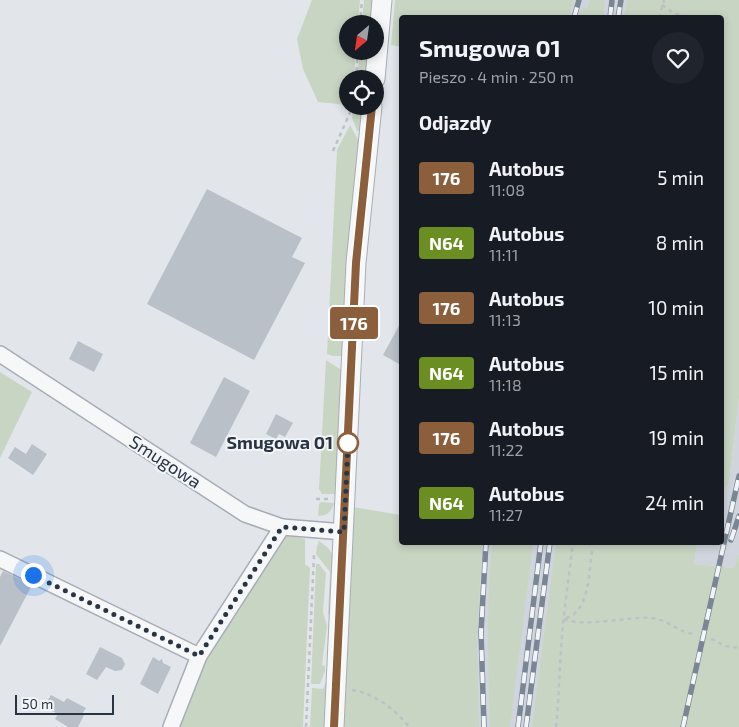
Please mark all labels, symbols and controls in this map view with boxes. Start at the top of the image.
north arrow [339,15,384,60]
map controls [339,15,384,115]
button: heart [652,32,704,84]
text: Smugowa 01 [419,33,561,62]
text: Pieszo · 4 min · 250 m [419,67,574,86]
button: locate [339,70,384,115]
text: Odjazdy [419,111,492,134]
text: Autobus [489,157,564,180]
text: 5 min [657,166,704,189]
text: 176 [433,167,460,189]
text: 11:08 [489,180,525,199]
text: Autobus [489,222,564,245]
text: 8 min [656,231,704,254]
text: N64 [429,232,464,254]
text: 11:11 [489,245,518,264]
text: Autobus [489,287,564,310]
text: 10 min [648,296,704,319]
text: 176 [433,297,460,319]
line badge: 176 [325,307,383,339]
text: 11:13 [489,310,521,329]
text: 176 [340,312,368,334]
text: Autobus [489,352,564,375]
text: 15 min [650,361,704,384]
text: N64 [429,362,464,384]
text: 11:18 [489,375,522,394]
text: Autobus [489,417,564,440]
text: 19 min [649,426,704,449]
text: 176 [433,427,460,449]
street label: Smugowa [126,430,205,492]
place label: Smugowa 01 [227,431,333,453]
marker: Smugowa 01 [337,432,359,454]
text: 11:22 [489,440,524,459]
text: Autobus [489,482,564,505]
text: 24 min [645,491,704,514]
text: N64 [429,492,464,514]
text: 11:27 [489,505,523,524]
your location [21,563,46,588]
scale bar [15,692,114,715]
text: 50 m [22,695,53,712]

